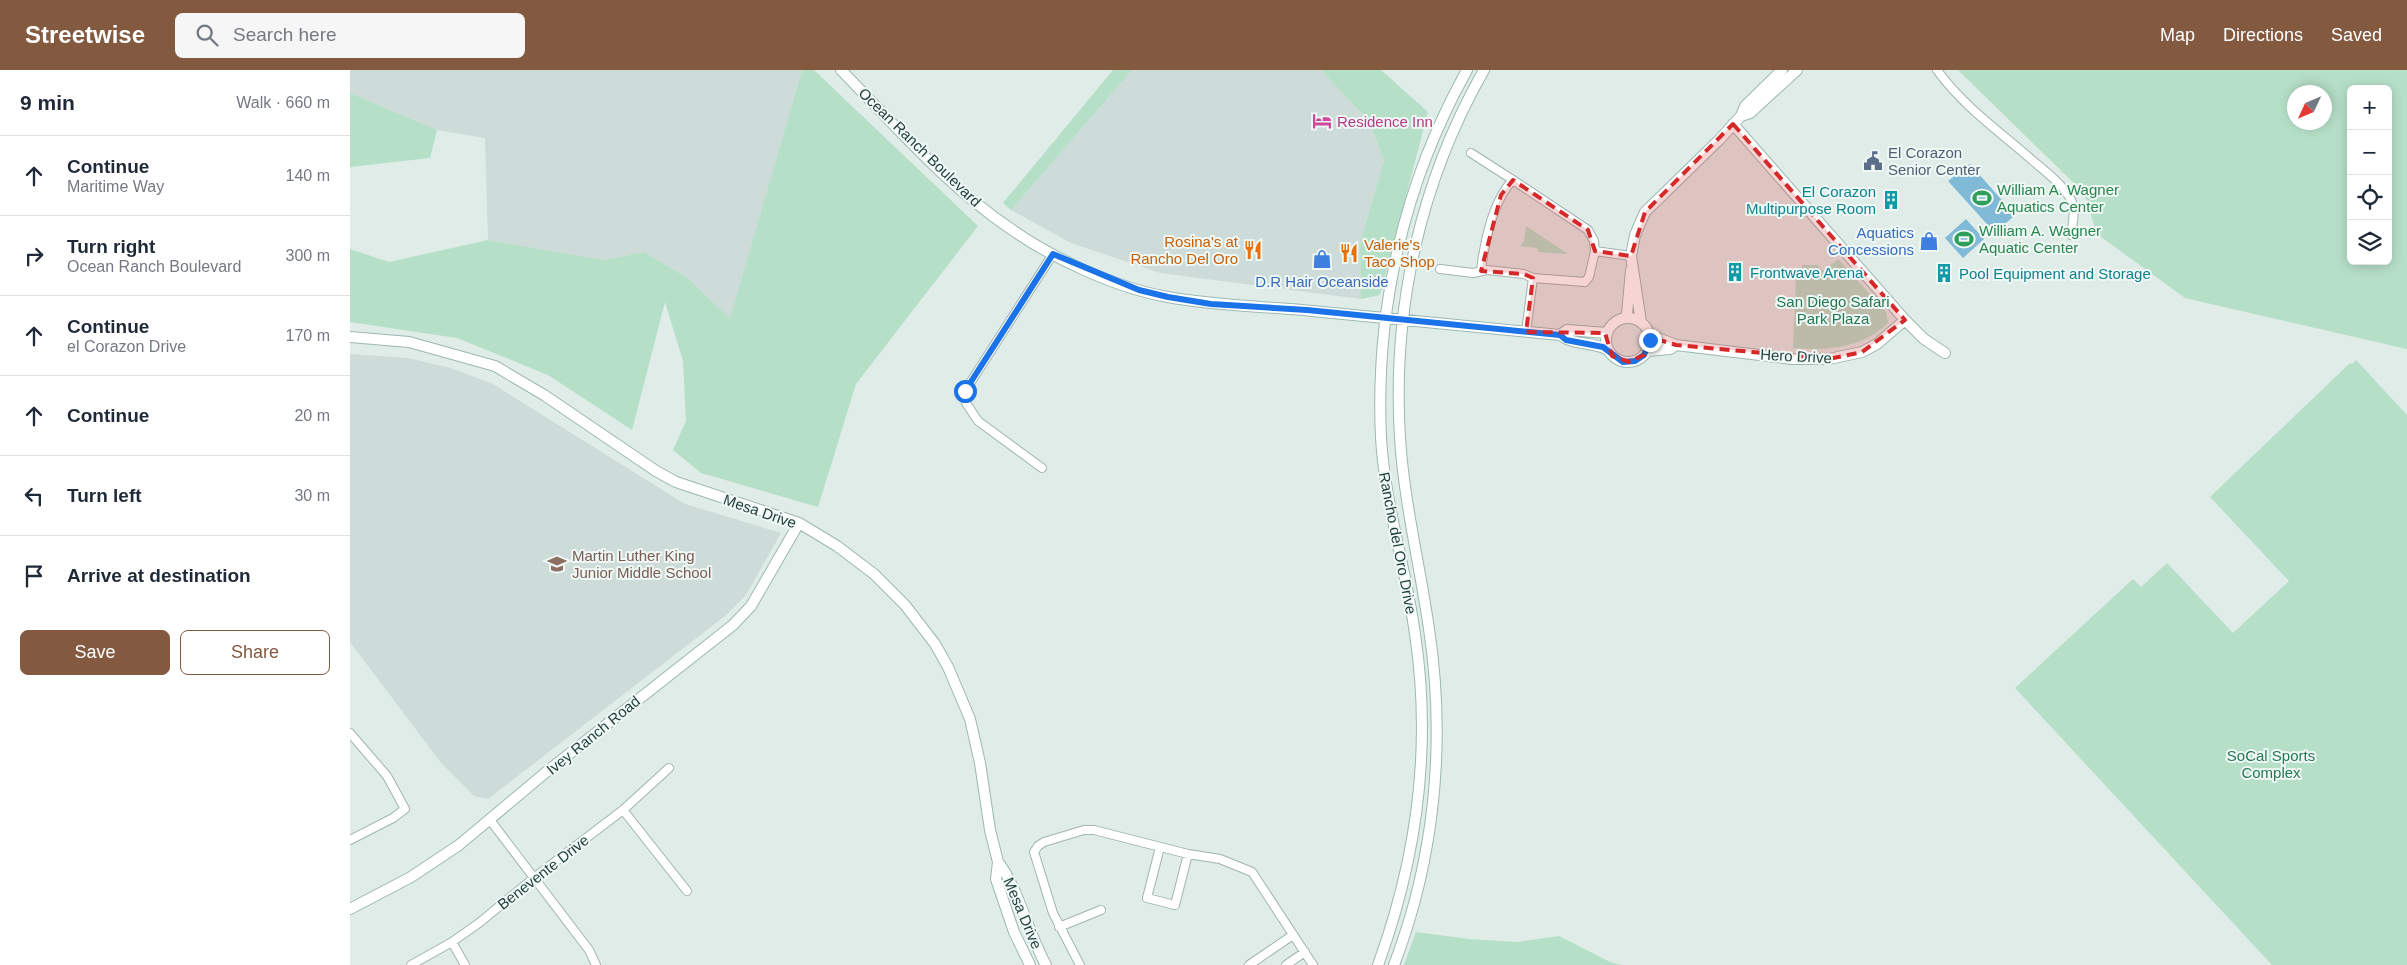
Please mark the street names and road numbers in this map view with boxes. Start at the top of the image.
street label: Ocean Ranch Boulevard [855,84,985,210]
street label: Hero Drive [1760,346,1832,366]
street label: Rancho del Oro Drive [1376,471,1420,615]
street label: Mesa Drive [721,491,799,531]
street label: Ivey Ranch Road [543,692,643,778]
street label: Benevente Drive [494,831,592,913]
street label: Mesa Drive [1000,875,1046,951]

